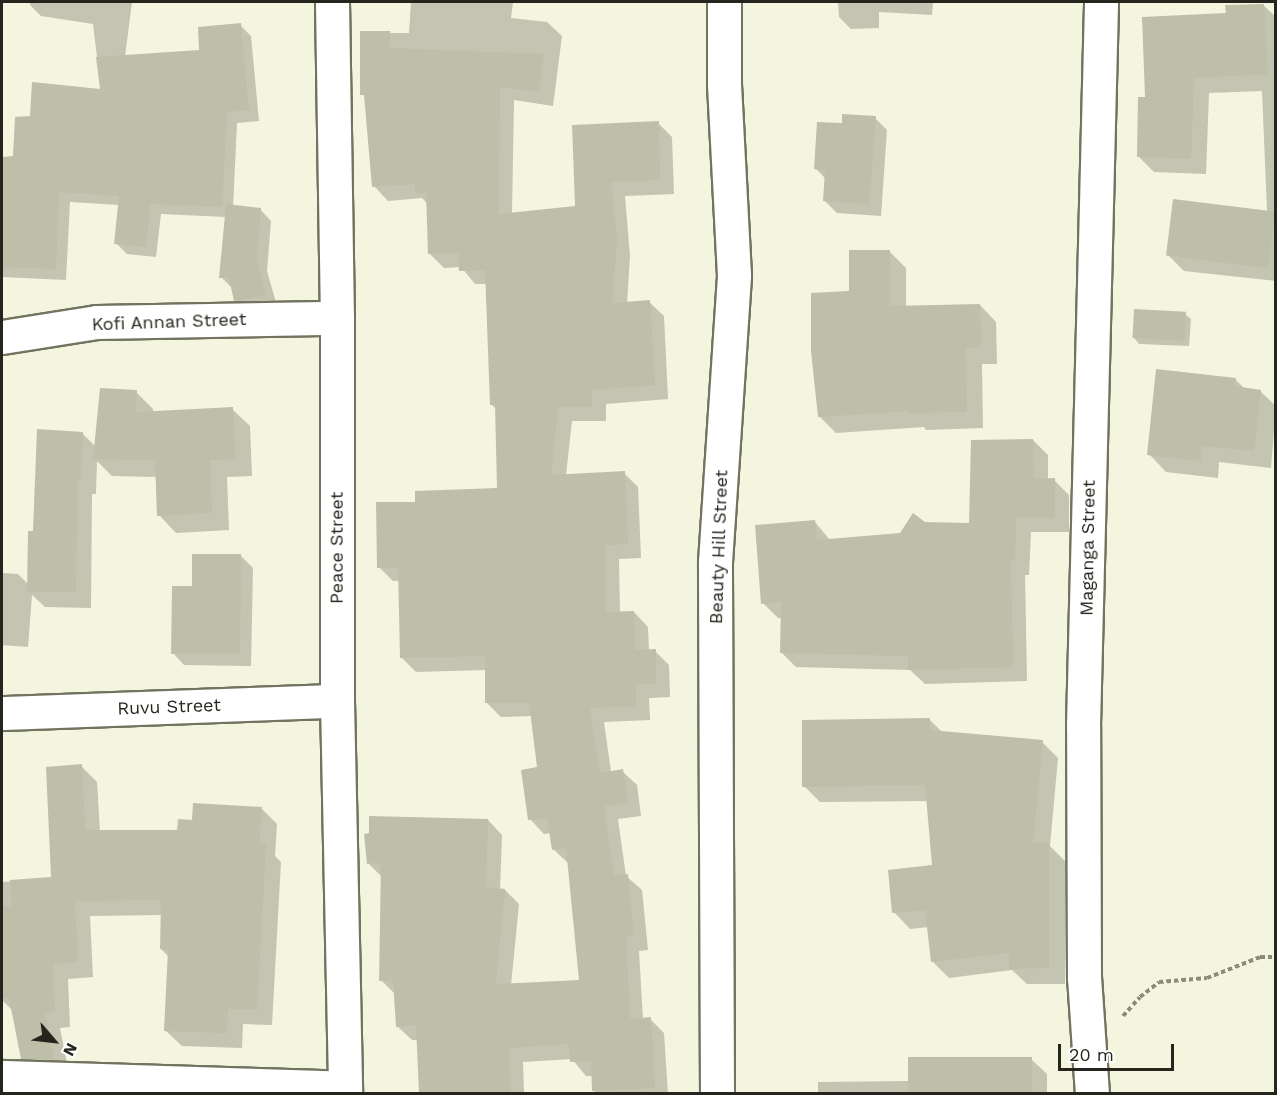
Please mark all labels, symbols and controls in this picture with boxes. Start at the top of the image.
street label: Kofi Annan Street [91,308,247,336]
street label: Beauty Hill Street [705,469,733,625]
street label: Maganga Street [1076,480,1100,616]
street label: Peace Street [326,492,348,604]
street label: Ruvu Street [117,694,221,720]
north arrow [24,1011,84,1071]
scale bar [1061,1032,1176,1070]
text: N [59,1040,82,1059]
text: 20 m [1069,1044,1114,1065]

